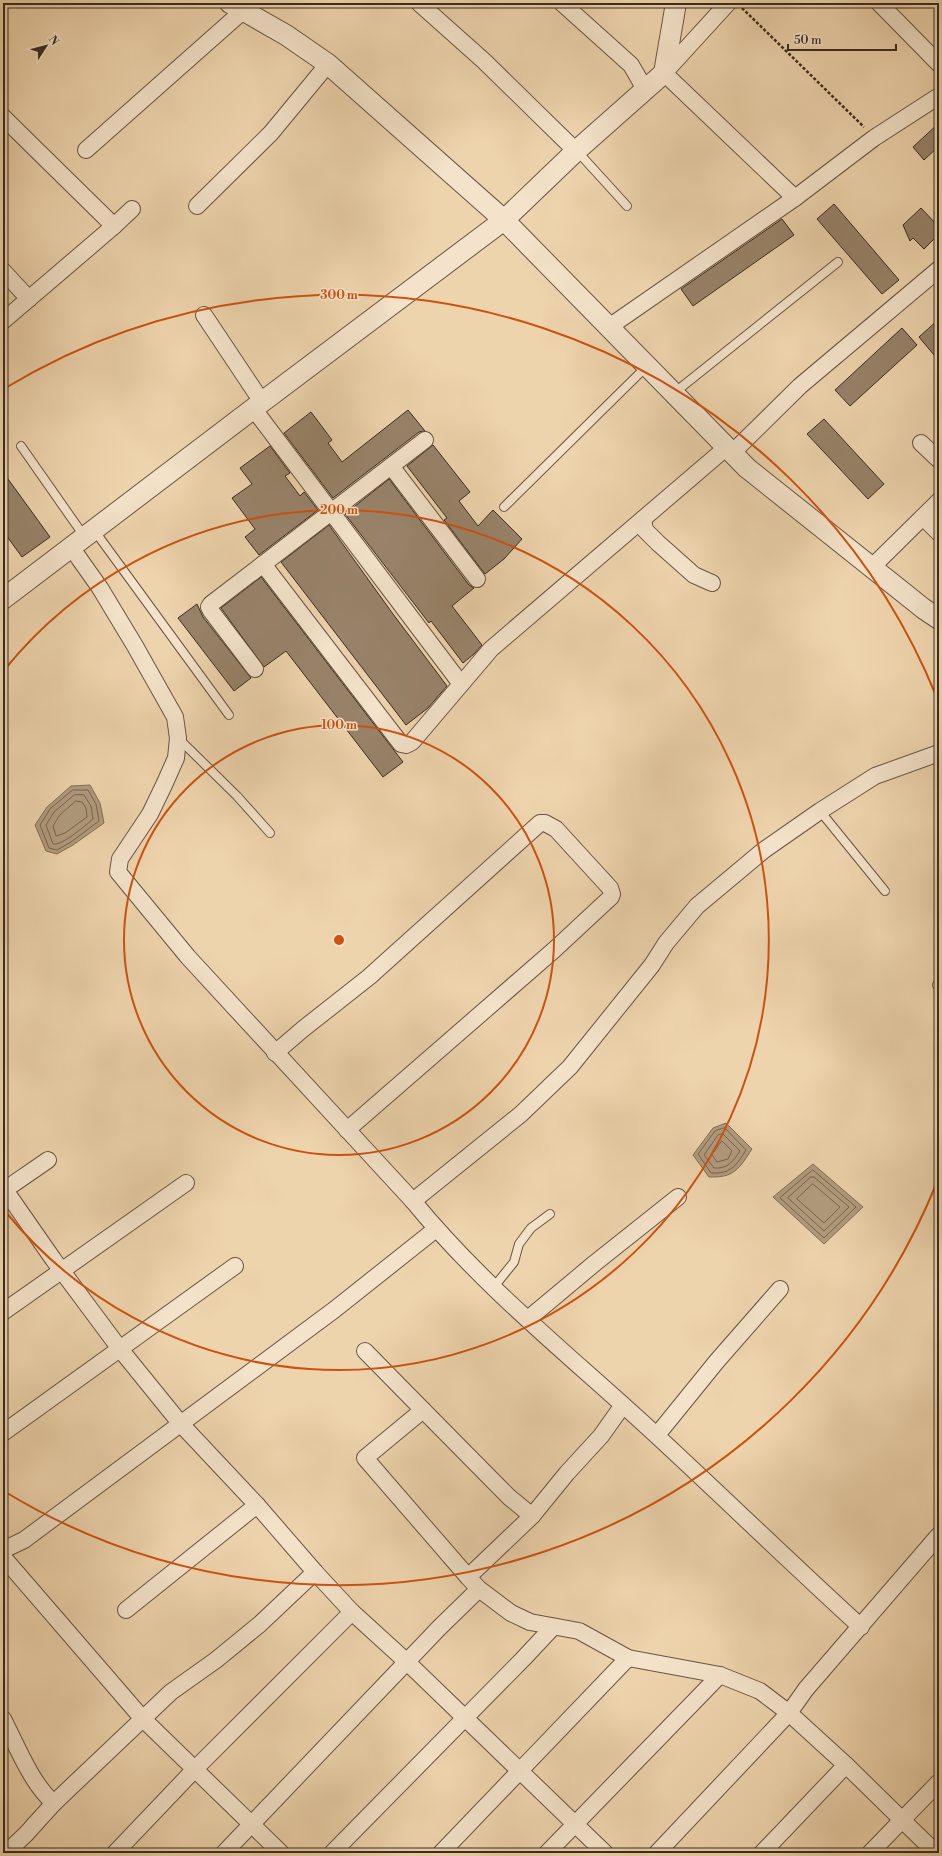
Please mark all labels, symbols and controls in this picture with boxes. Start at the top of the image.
north arrow [26,26,66,66]
scale bar [788,26,896,52]
text: N [45,33,62,49]
text: 50 m [794,33,822,48]
text: 300 m [320,288,358,303]
text: 200 m [320,503,358,518]
text: 100 m [321,718,357,733]
centre of rings [332,933,346,947]

